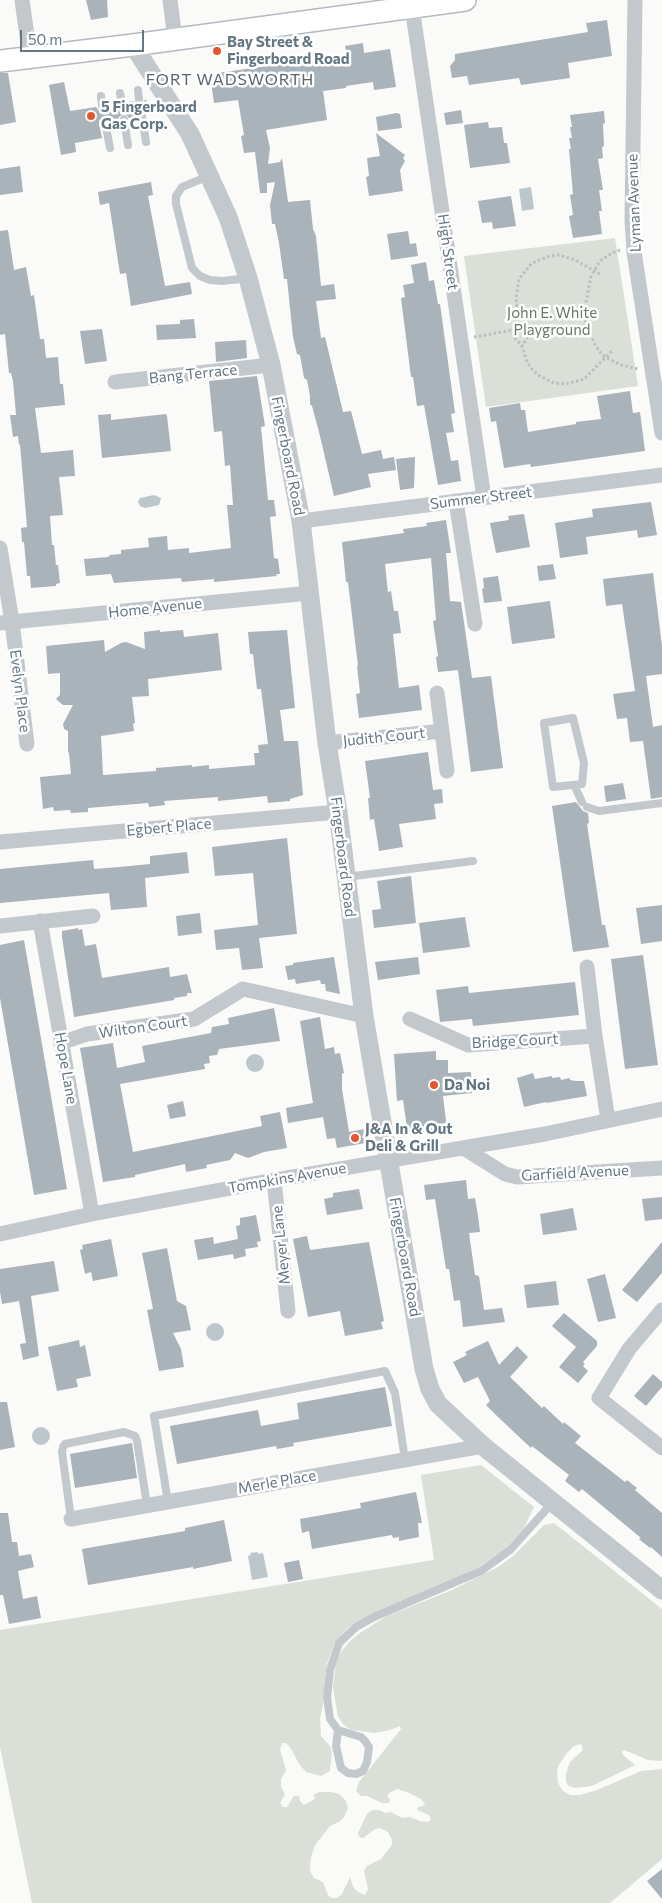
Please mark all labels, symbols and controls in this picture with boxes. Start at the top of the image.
scale bar [22,20,146,52]
text: 50 m [28,30,62,48]
place label: Bay Street & Fingerboard Road [227,33,350,68]
marker: Bay Street & Fingerboard Road [211,45,223,57]
district label: FORT WADSWORTH [144,70,316,90]
place label: 5 Fingerboard Gas Corp. [101,98,197,133]
marker: 5 Fingerboard Gas Corp. [85,110,97,122]
street label: Lyman Avenue [623,154,645,252]
street label: High Street [434,213,462,291]
park label: John E. White Playground [507,304,597,339]
street label: Bang Terrace [148,360,238,388]
street label: Fingerboard Road [268,395,308,517]
street label: Summer Street [429,483,533,513]
street label: Home Avenue [107,594,203,622]
street label: Evelyn Place [6,648,34,734]
street label: Judith Court [342,724,426,750]
street label: Fingerboard Road [327,796,359,918]
street label: Egbert Place [126,814,212,840]
street label: Wilton Court [98,1012,188,1042]
street label: Bridge Court [471,1030,559,1052]
street label: Hope Lane [51,1031,81,1105]
place label: Da Noi [444,1076,490,1094]
marker: Da Noi [428,1079,440,1091]
place label: J&A In & Out Deli & Grill [365,1120,453,1155]
marker: J&A In & Out Deli & Grill [349,1132,361,1144]
street label: Tompkins Avenue [227,1159,347,1197]
street label: Garfield Avenue [521,1161,629,1185]
street label: Fingerboard Road [386,1196,424,1318]
street label: Meyer Lane [268,1205,294,1285]
street label: Merle Place [236,1466,318,1498]

